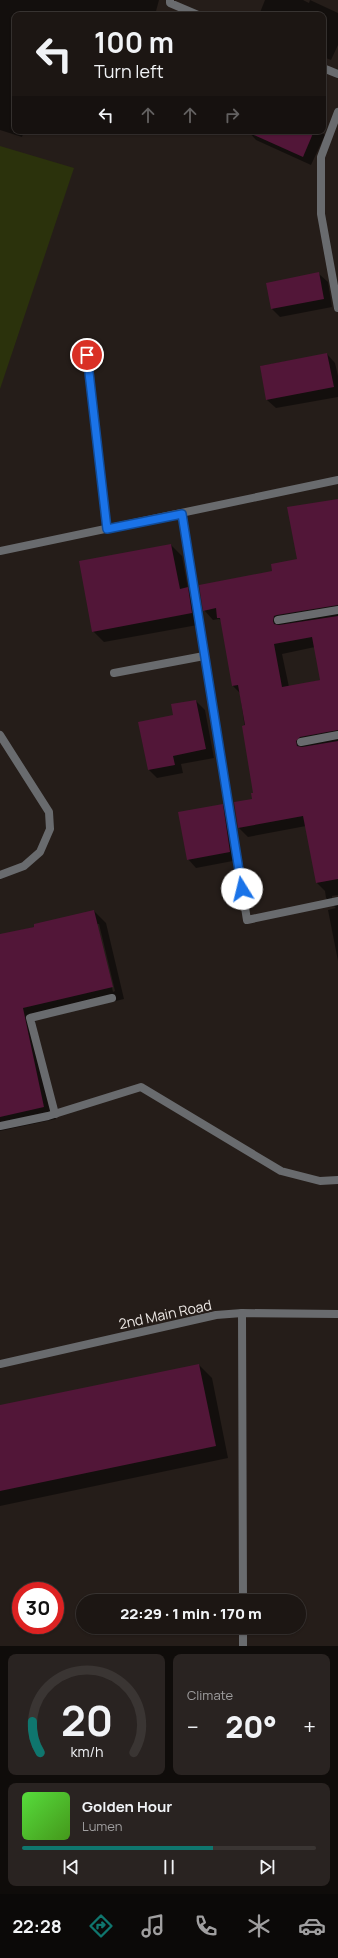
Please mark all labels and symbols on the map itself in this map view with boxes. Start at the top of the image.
pin [70,338,104,372]
position arrow [221,868,263,910]
street label: 2nd Main Road [117,1295,213,1333]
speed limit sign: 30 [12,1582,64,1634]

